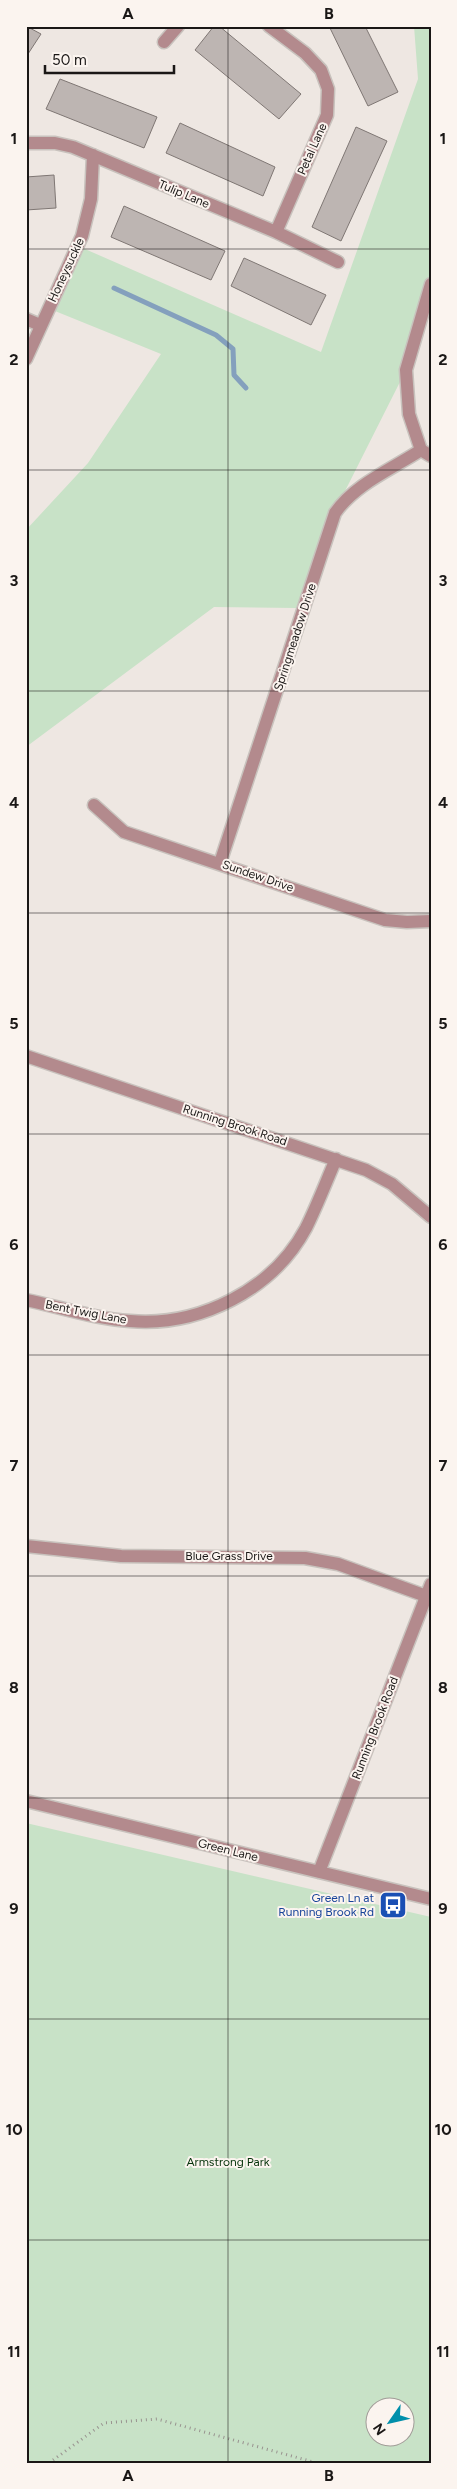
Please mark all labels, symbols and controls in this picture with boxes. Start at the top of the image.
text: A [122,4,134,23]
text: B [324,4,334,23]
scale bar [45,42,174,74]
text: 50 m [52,51,87,69]
street label: Petal Lane [294,121,330,177]
text: 1 [11,129,17,148]
text: 1 [440,129,446,148]
street label: Tulip Lane [156,177,212,211]
street label: Honeysuckle [45,235,87,304]
text: 2 [9,350,19,369]
text: 2 [438,350,448,369]
text: 3 [10,571,19,590]
text: 3 [439,571,448,590]
street label: Springmeadow Drive [271,581,319,692]
text: 4 [9,793,19,812]
text: 4 [438,793,448,812]
street label: Sundew Drive [221,857,296,895]
text: 5 [9,1014,19,1033]
text: 5 [438,1014,448,1033]
street label: Running Brook Road [181,1102,289,1148]
text: 6 [9,1235,19,1254]
text: 6 [438,1235,448,1254]
street label: Bent Twig Lane [44,1297,128,1327]
text: 7 [10,1456,19,1475]
text: 7 [439,1456,448,1475]
street label: Blue Grass Drive [185,1549,273,1563]
street label: Running Brook Road [349,1675,401,1781]
text: 8 [9,1678,19,1697]
text: 8 [438,1678,448,1697]
street label: Green Lane [196,1836,260,1864]
bus stop icon: Green Ln at Running Brook Rd [378,1890,408,1920]
place label: Green Ln at Running Brook Rd [278,1891,374,1919]
text: 9 [9,1899,19,1918]
text: 9 [438,1899,448,1918]
text: 10 [5,2120,23,2139]
text: 10 [434,2120,452,2139]
park label: Armstrong Park [186,2155,270,2169]
text: 11 [7,2342,21,2361]
text: 11 [436,2342,450,2361]
north arrow [364,2396,414,2446]
text: N [370,2420,390,2438]
text: A [122,2466,134,2485]
text: B [324,2466,334,2485]

